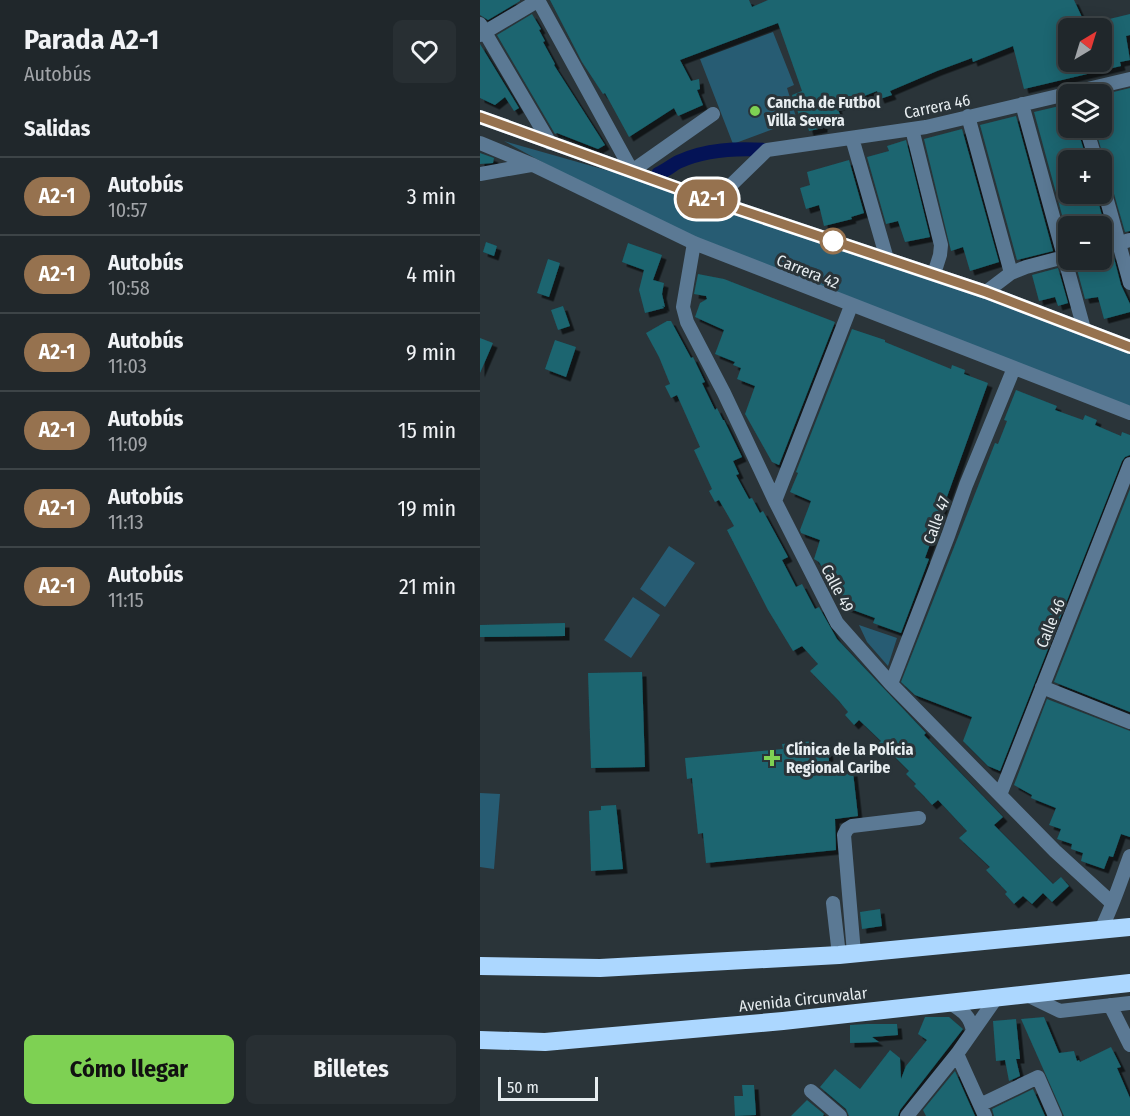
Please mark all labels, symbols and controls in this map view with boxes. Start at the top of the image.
north arrow [1058,18,1112,72]
map controls [1058,18,1112,270]
button: heart [393,20,456,83]
text: Parada A2-1 [24,23,159,56]
text: Autobús [24,62,91,86]
button: layers [1058,84,1112,138]
street label: Carrera 46 [902,90,972,123]
place label: Cancha de Futbol Villa Severa [766,93,881,130]
marker: Cancha de Futbol Villa Severa [748,104,762,118]
text: Salidas [24,115,90,142]
button: + [1058,150,1112,204]
text: Autobús [108,171,183,198]
line badge: A2-1 [665,180,749,218]
text: A2-1 [39,183,75,209]
text: 3 min [407,183,456,210]
text: A2-1 [689,186,725,212]
text: 10:57 [108,198,147,222]
button: − [1058,216,1112,270]
unlabelled marker [820,228,846,254]
text: Autobús [108,249,183,276]
street label: Carrera 42 [774,250,842,293]
text: A2-1 [39,261,75,287]
text: 4 min [406,261,456,288]
text: 10:58 [108,276,150,300]
text: Autobús [108,327,183,354]
text: A2-1 [39,339,75,365]
text: 9 min [406,339,456,366]
text: 11:03 [108,354,147,378]
text: Autobús [108,405,183,432]
text: A2-1 [39,417,75,443]
text: 15 min [398,417,456,444]
text: 11:09 [108,432,148,456]
text: Autobús [108,483,183,510]
street label: Calle 47 [919,493,954,547]
text: A2-1 [39,495,75,521]
text: 19 min [398,495,456,522]
text: 11:13 [108,510,144,534]
text: Autobús [108,561,183,588]
street label: Calle 49 [817,561,858,615]
text: A2-1 [39,573,75,599]
text: 21 min [399,573,456,600]
text: 11:15 [108,588,144,612]
street label: Calle 46 [1032,596,1069,651]
place label: Clínica de la Polícia Regional Caribe [786,740,913,777]
marker: Clínica de la Polícia Regional Caribe [763,749,781,767]
street label: Avenida Circunvalar [738,983,869,1016]
button: Cómo llegar [24,1035,234,1104]
button: Billetes [246,1035,456,1104]
scale bar [498,1074,598,1102]
text: 50 m [507,1078,539,1097]

